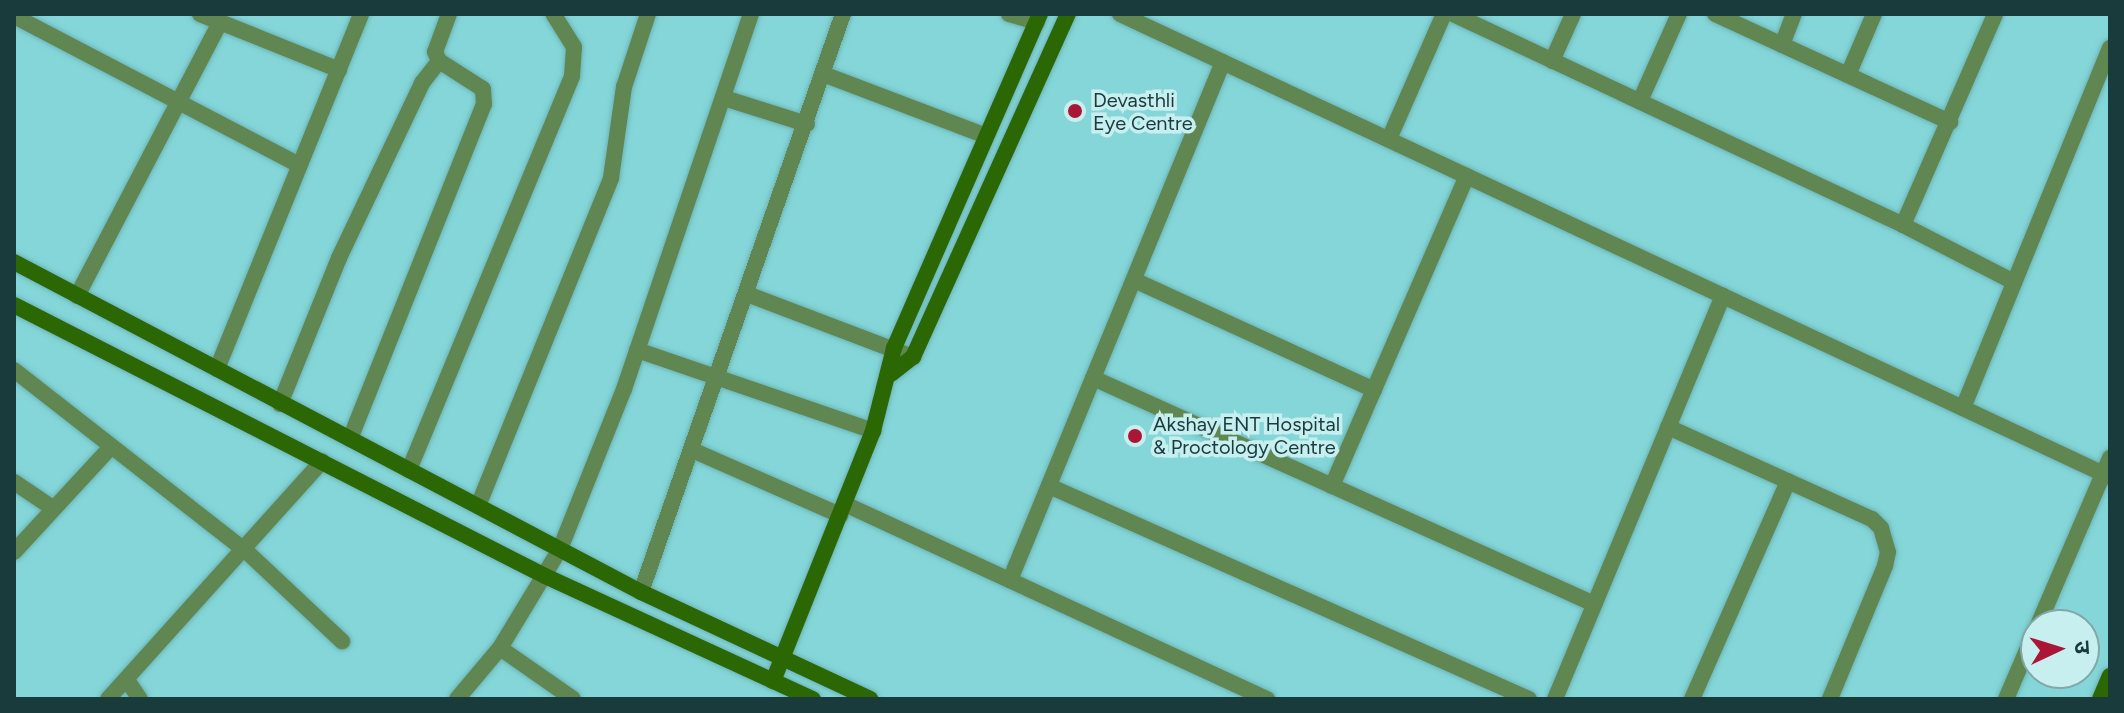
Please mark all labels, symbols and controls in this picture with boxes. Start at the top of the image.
place label: Devasthli Eye Centre [1093,88,1193,135]
marker: Devasthli Eye Centre [1064,100,1086,122]
place label: Akshay ENT Hospital & Proctology Centre [1153,412,1340,459]
marker: Akshay ENT Hospital & Proctology Centre [1124,425,1146,447]
north arrow [2020,609,2100,689]
text: उ [2069,640,2096,655]

